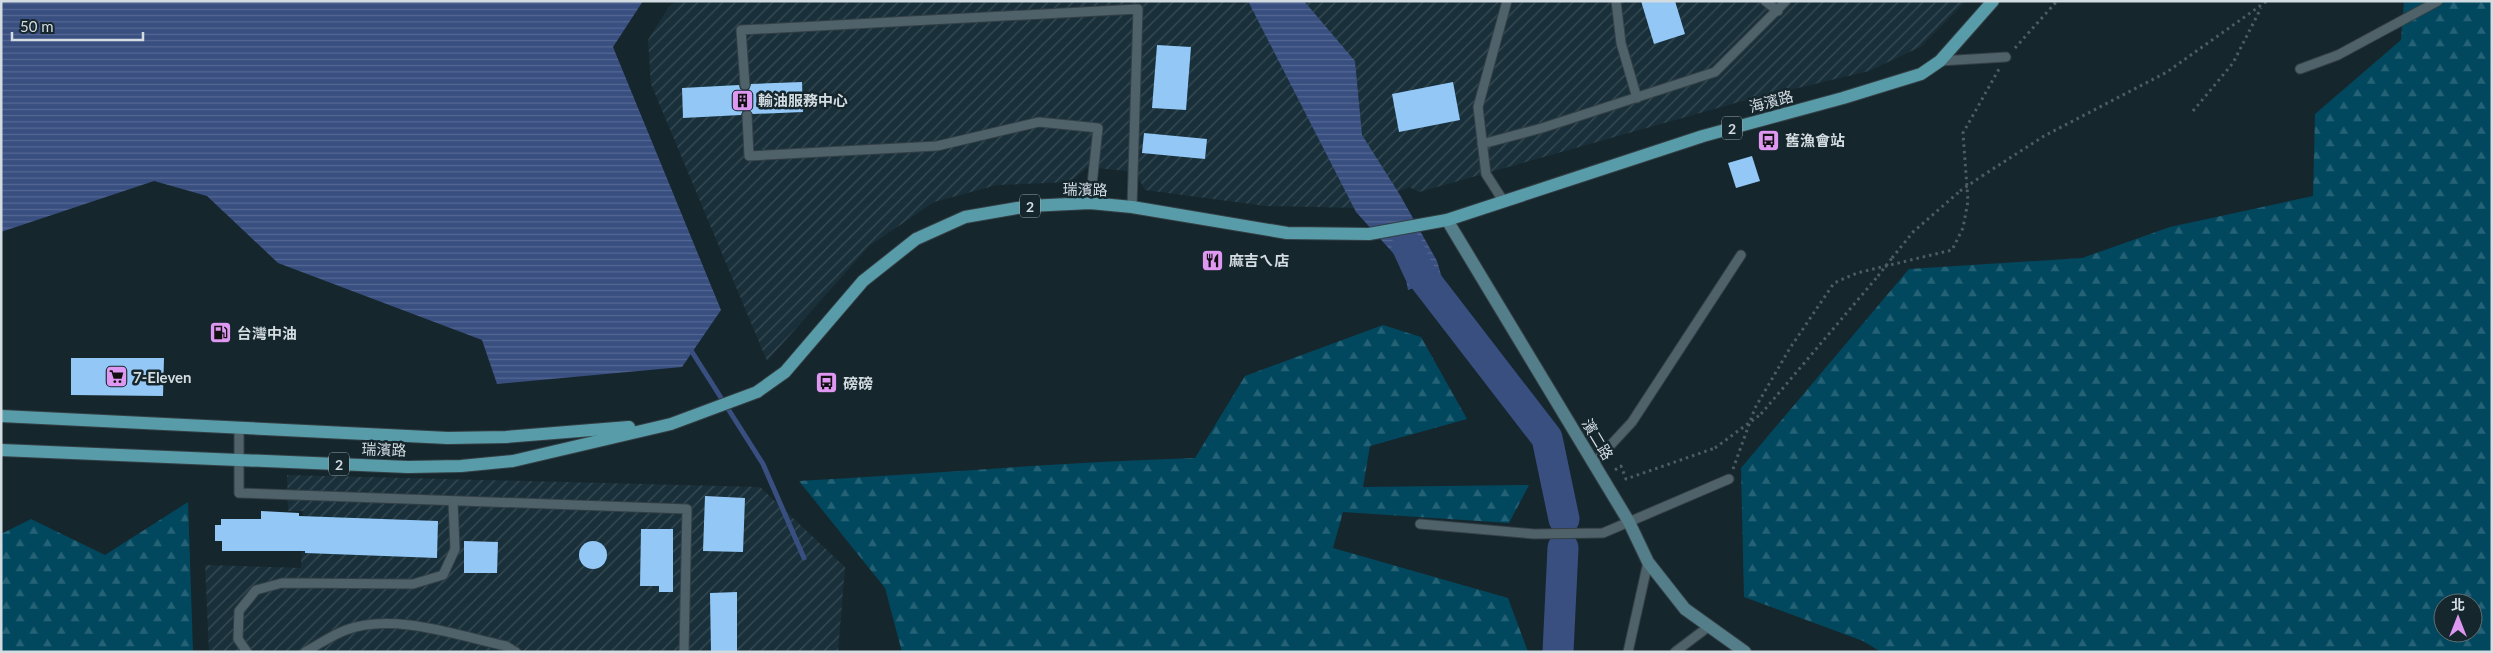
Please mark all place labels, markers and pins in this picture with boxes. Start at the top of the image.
building icon: 輸油服務中心 [730,88,754,112]
place label: 輸油服務中心 [758,91,848,109]
bus stop icon: 舊漁會站 [1757,128,1781,152]
place label: 舊漁會站 [1785,131,1845,149]
restaurant icon: 麻吉ㄟ店 [1201,248,1225,272]
place label: 麻吉ㄟ店 [1229,251,1289,269]
fuel station icon: 台灣中油 [209,321,233,345]
place label: 台灣中油 [237,324,297,342]
supermarket icon: 7-Eleven [105,365,129,389]
place label: 7-Eleven [133,368,192,386]
bus stop icon: 磅磅 [815,371,839,395]
place label: 磅磅 [843,374,873,392]

